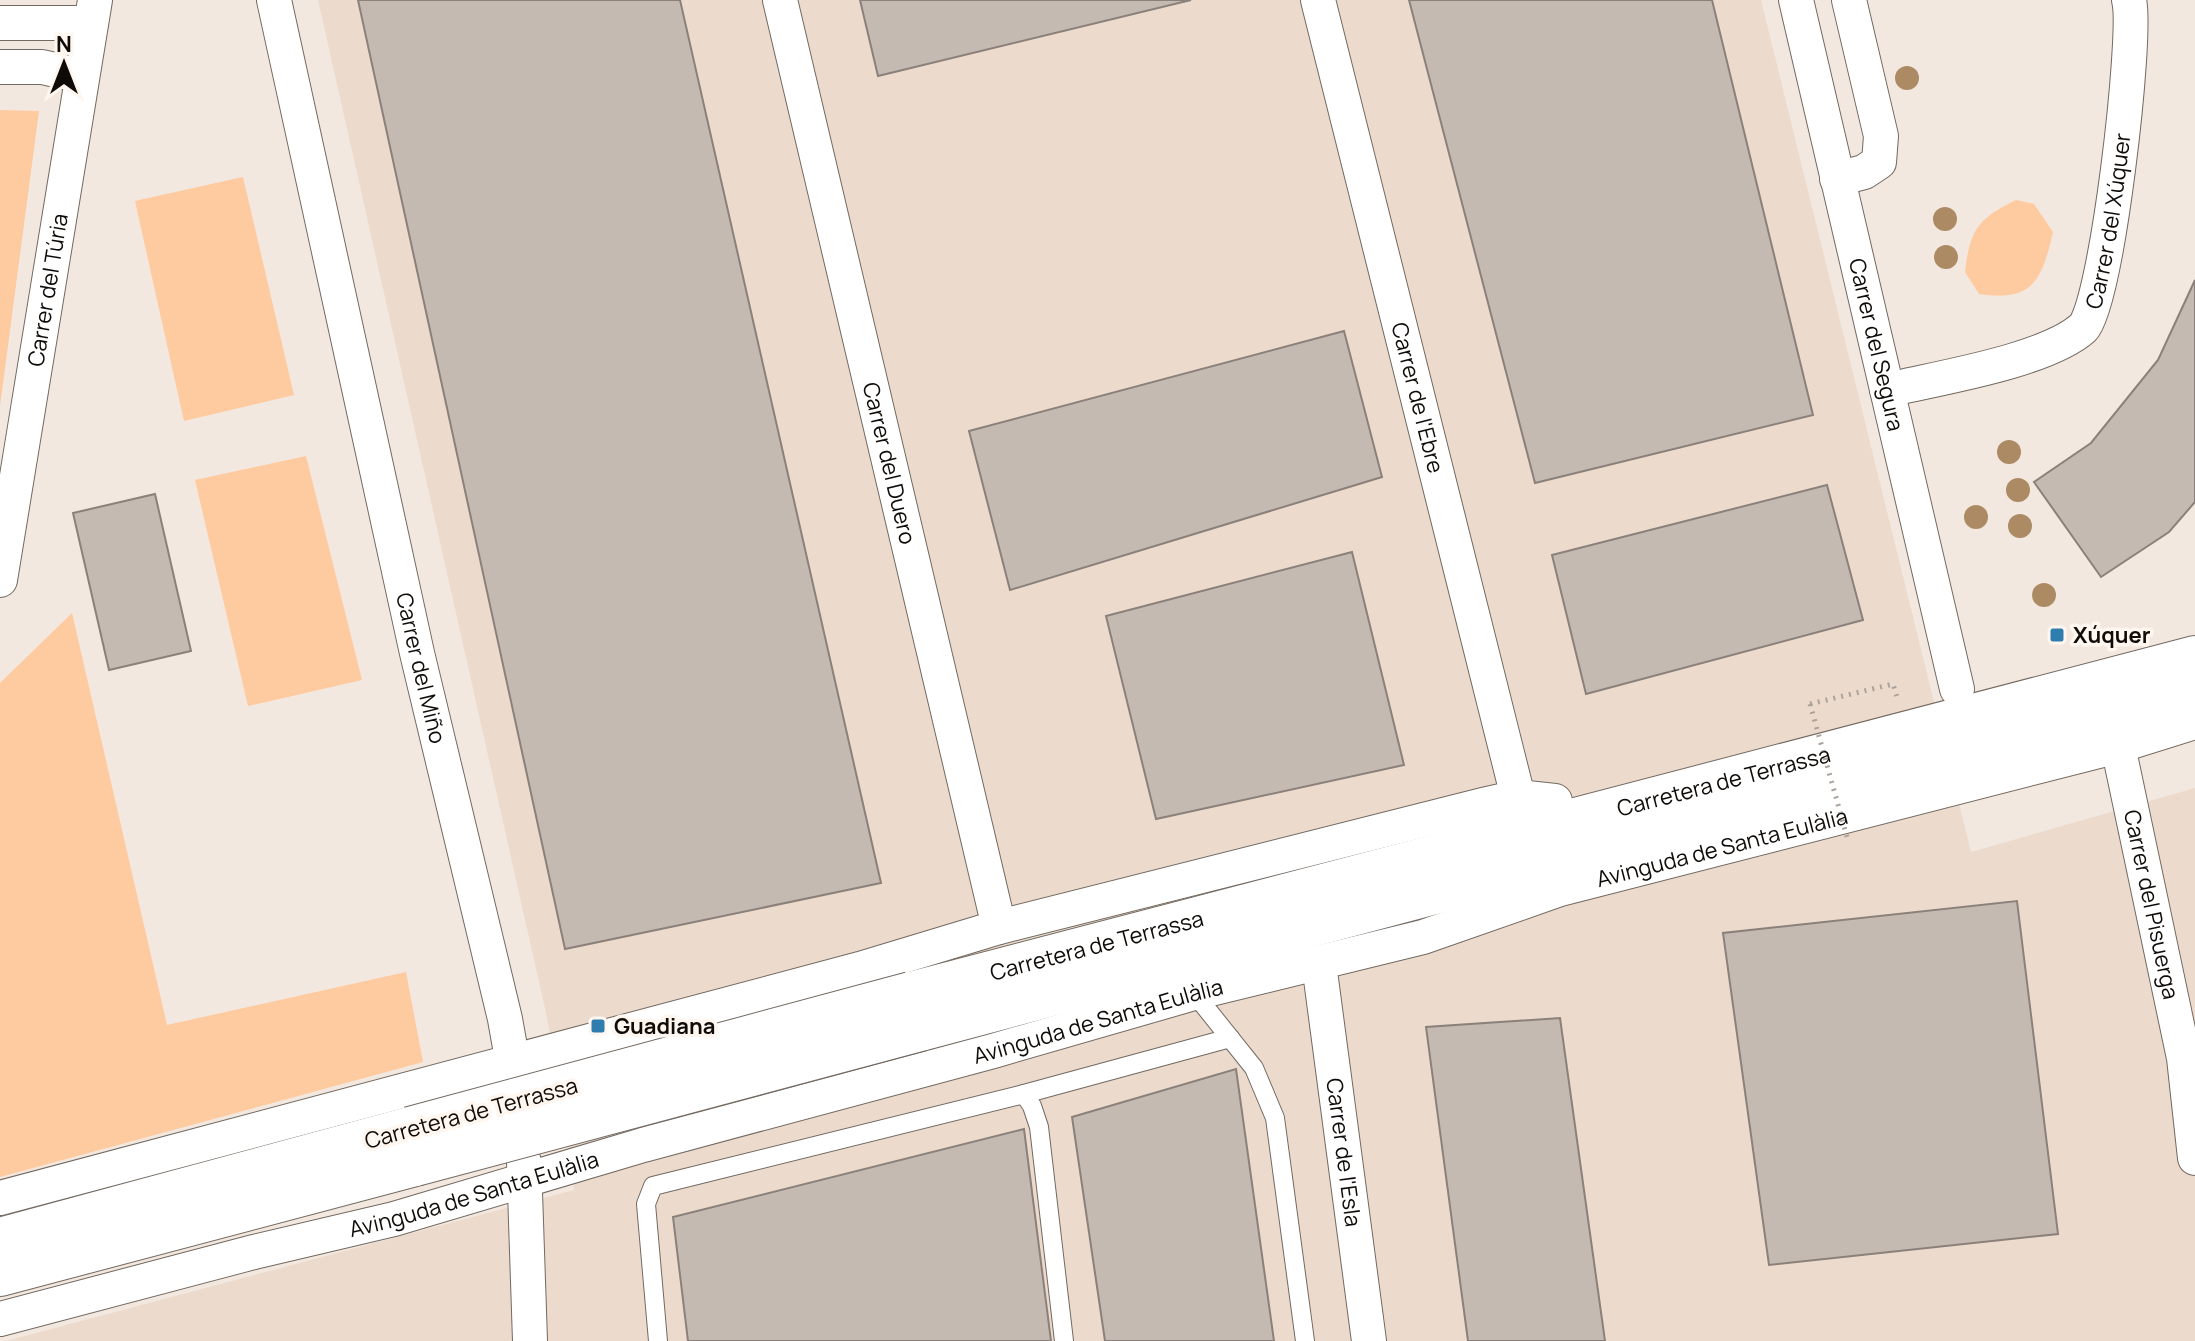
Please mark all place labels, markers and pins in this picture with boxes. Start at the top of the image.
place label: Xúquer [2073,620,2151,650]
marker: Xúquer [2048,626,2066,644]
place label: Guadiana [614,1011,715,1041]
marker: Guadiana [589,1017,607,1035]

